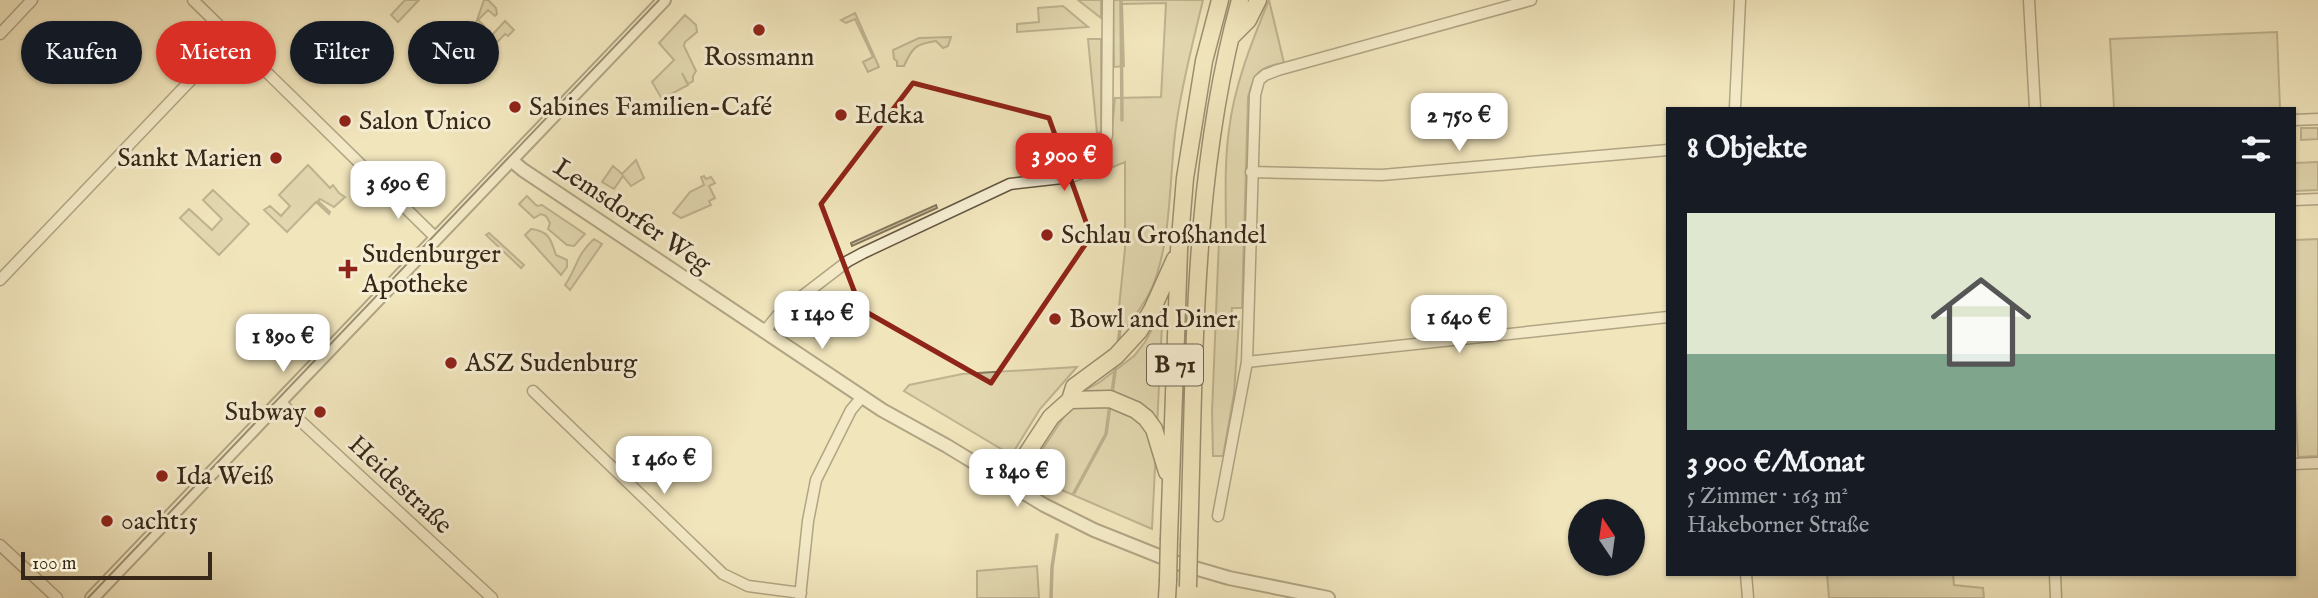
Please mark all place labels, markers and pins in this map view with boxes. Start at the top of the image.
marker: Rossmann [751,22,767,38]
place label: Rossmann [704,41,815,74]
place label: Sabines Familien-Café [529,91,772,124]
pin: 2 750 € [1394,94,1524,153]
marker: Sabines Familien-Café [507,99,523,115]
place label: Edeka [855,99,925,132]
place label: Salon Unico [359,105,491,138]
marker: Edeka [833,107,849,123]
marker: Salon Unico [337,113,353,129]
pin: 3 900 € [999,134,1129,193]
place label: Sankt Marien [117,142,262,175]
marker: Sankt Marien [268,150,284,166]
pin: 3 690 € [333,162,463,221]
place label: Schlau Großhandel [1061,219,1267,252]
marker: Schlau Großhandel [1039,227,1055,243]
place label: Sudenburger Apotheke [361,238,501,301]
marker: Sudenburger Apotheke [340,261,356,277]
pin: 1 140 € [757,292,887,351]
pin: 1 640 € [1394,296,1524,355]
place label: Bowl and Diner [1069,303,1238,336]
marker: Bowl and Diner [1047,311,1063,327]
pin: 1 890 € [218,314,348,374]
place label: ASZ Sudenburg [464,347,638,380]
marker: ASZ Sudenburg [443,355,459,371]
place label: Subway [225,396,306,429]
marker: Subway [312,404,328,420]
pin: 1 460 € [599,436,729,496]
pin: 1 840 € [952,449,1082,509]
place label: Ida Weiß [176,460,274,493]
marker: Ida Weiß [154,468,170,484]
place label: 0acht15 [121,505,198,538]
marker: 0acht15 [99,513,115,529]

